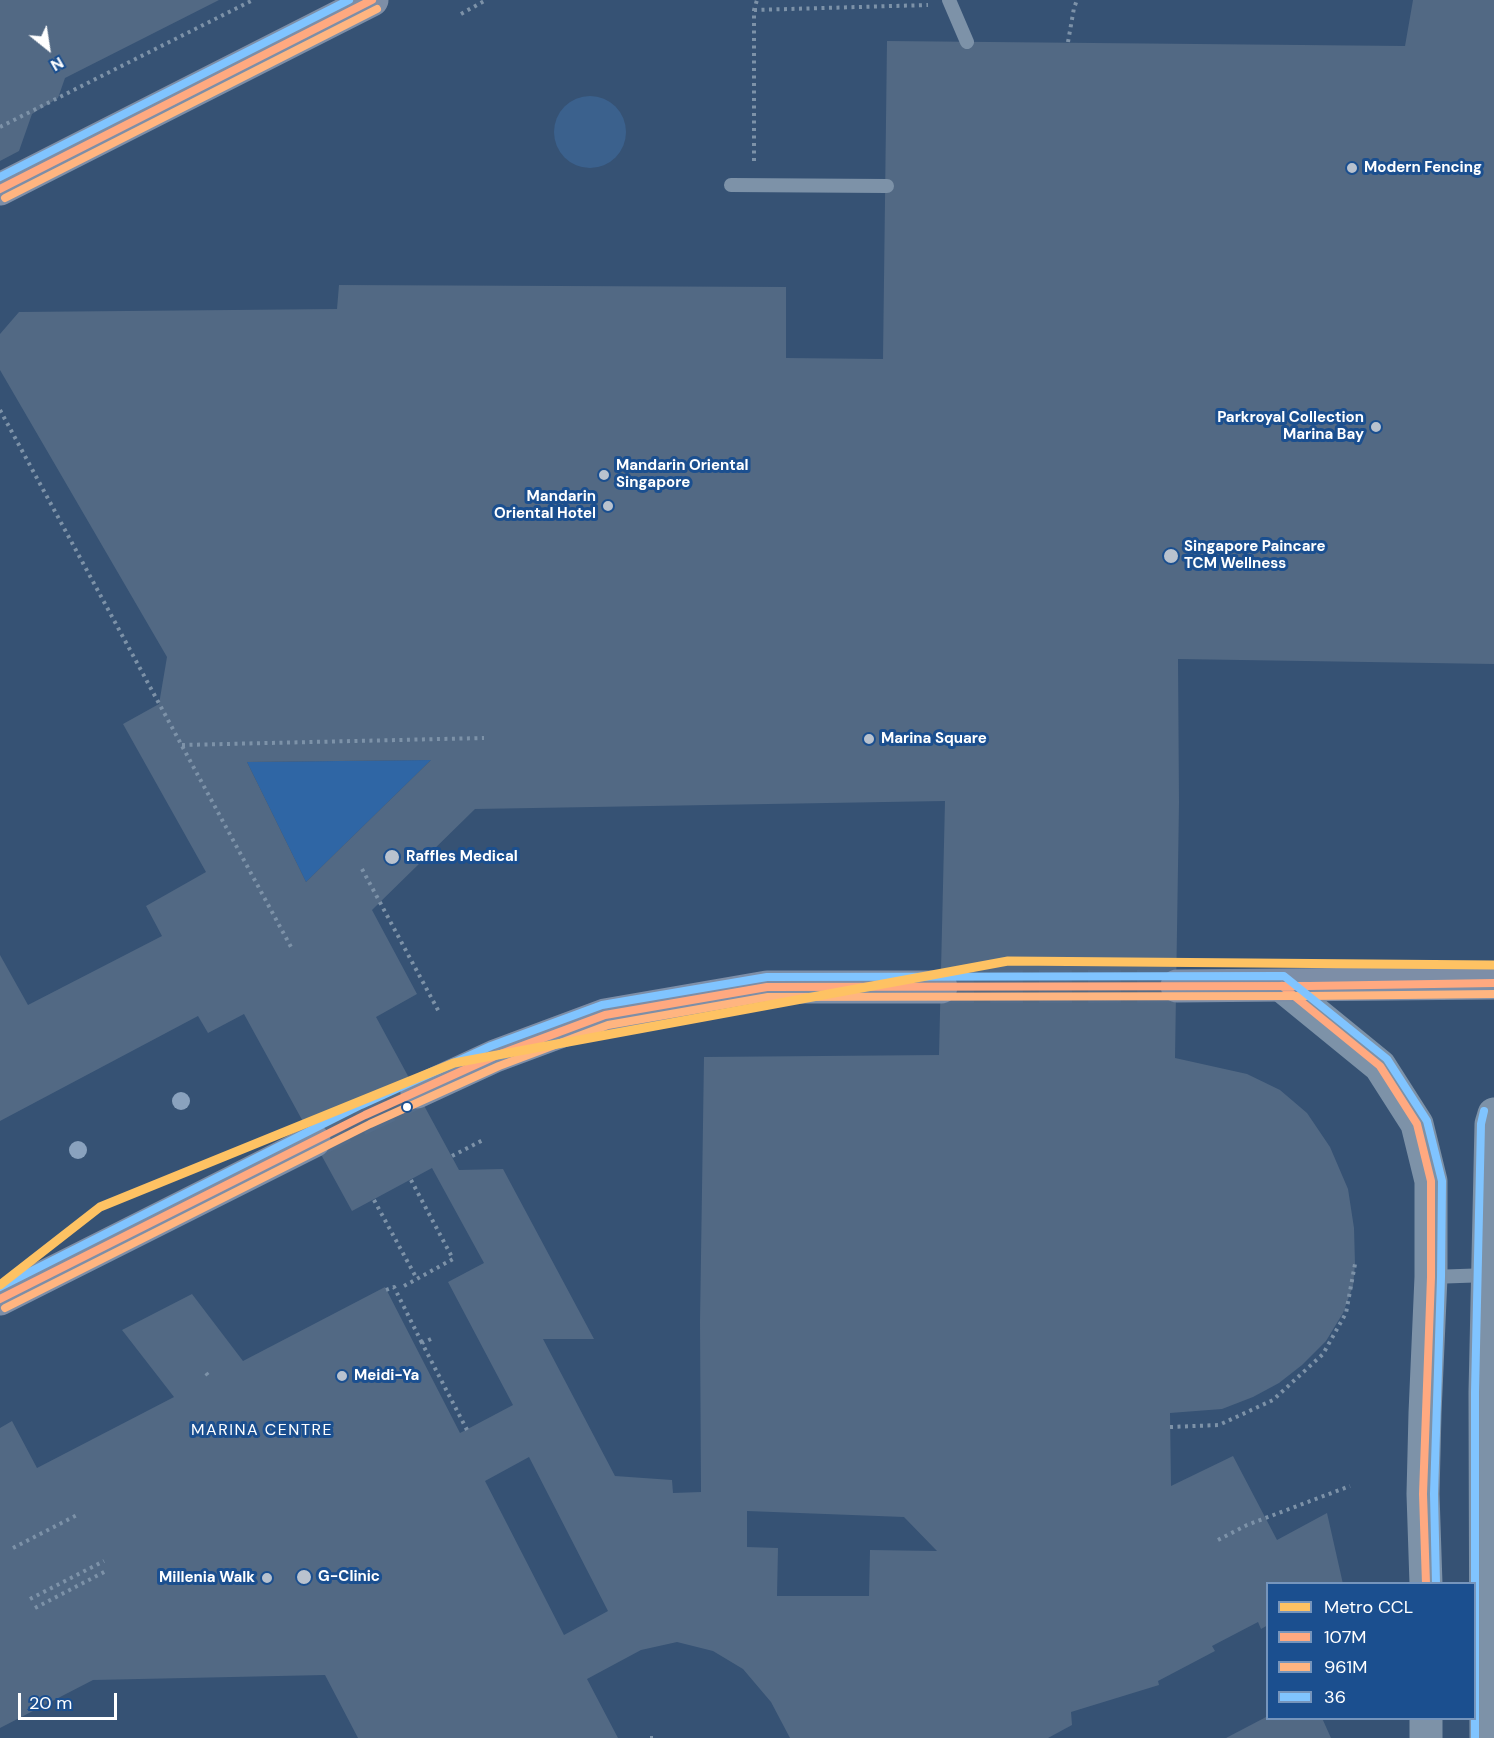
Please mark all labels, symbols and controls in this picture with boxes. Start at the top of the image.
north arrow [18,18,78,78]
text: N [47,52,68,76]
place label: Modern Fencing [1364,159,1482,177]
marker: Modern Fencing [1345,161,1359,175]
place label: Parkroyal Collection Marina Bay [1217,409,1364,444]
marker: Parkroyal Collection Marina Bay [1369,420,1383,434]
place label: Mandarin Oriental Singapore [616,457,749,492]
marker: Mandarin Oriental Singapore [597,468,611,482]
place label: Mandarin Oriental Hotel [494,488,596,523]
marker: Mandarin Oriental Hotel [601,499,615,513]
place label: Singapore Paincare TCM Wellness [1184,538,1326,573]
marker: Singapore Paincare TCM Wellness [1162,547,1180,565]
place label: Marina Square [881,730,987,748]
marker: Marina Square [862,732,876,746]
marker: Raffles Medical [383,848,401,866]
place label: Raffles Medical [406,848,518,866]
unlabelled marker [401,1101,413,1113]
place label: Meidi-Ya [354,1367,419,1385]
marker: Meidi-Ya [335,1369,349,1383]
district label: MARINA CENTRE [191,1421,333,1441]
marker: G-Clinic [295,1568,313,1586]
place label: G-Clinic [318,1568,380,1586]
place label: Millenia Walk [159,1569,255,1587]
marker: Millenia Walk [260,1571,274,1585]
legend [1266,1582,1476,1720]
text: Metro CCL [1324,1595,1413,1619]
text: 107M [1324,1625,1366,1649]
text: 961M [1324,1655,1367,1679]
scale bar [21,1681,120,1719]
text: 36 [1324,1685,1346,1709]
text: 20 m [29,1691,72,1715]

